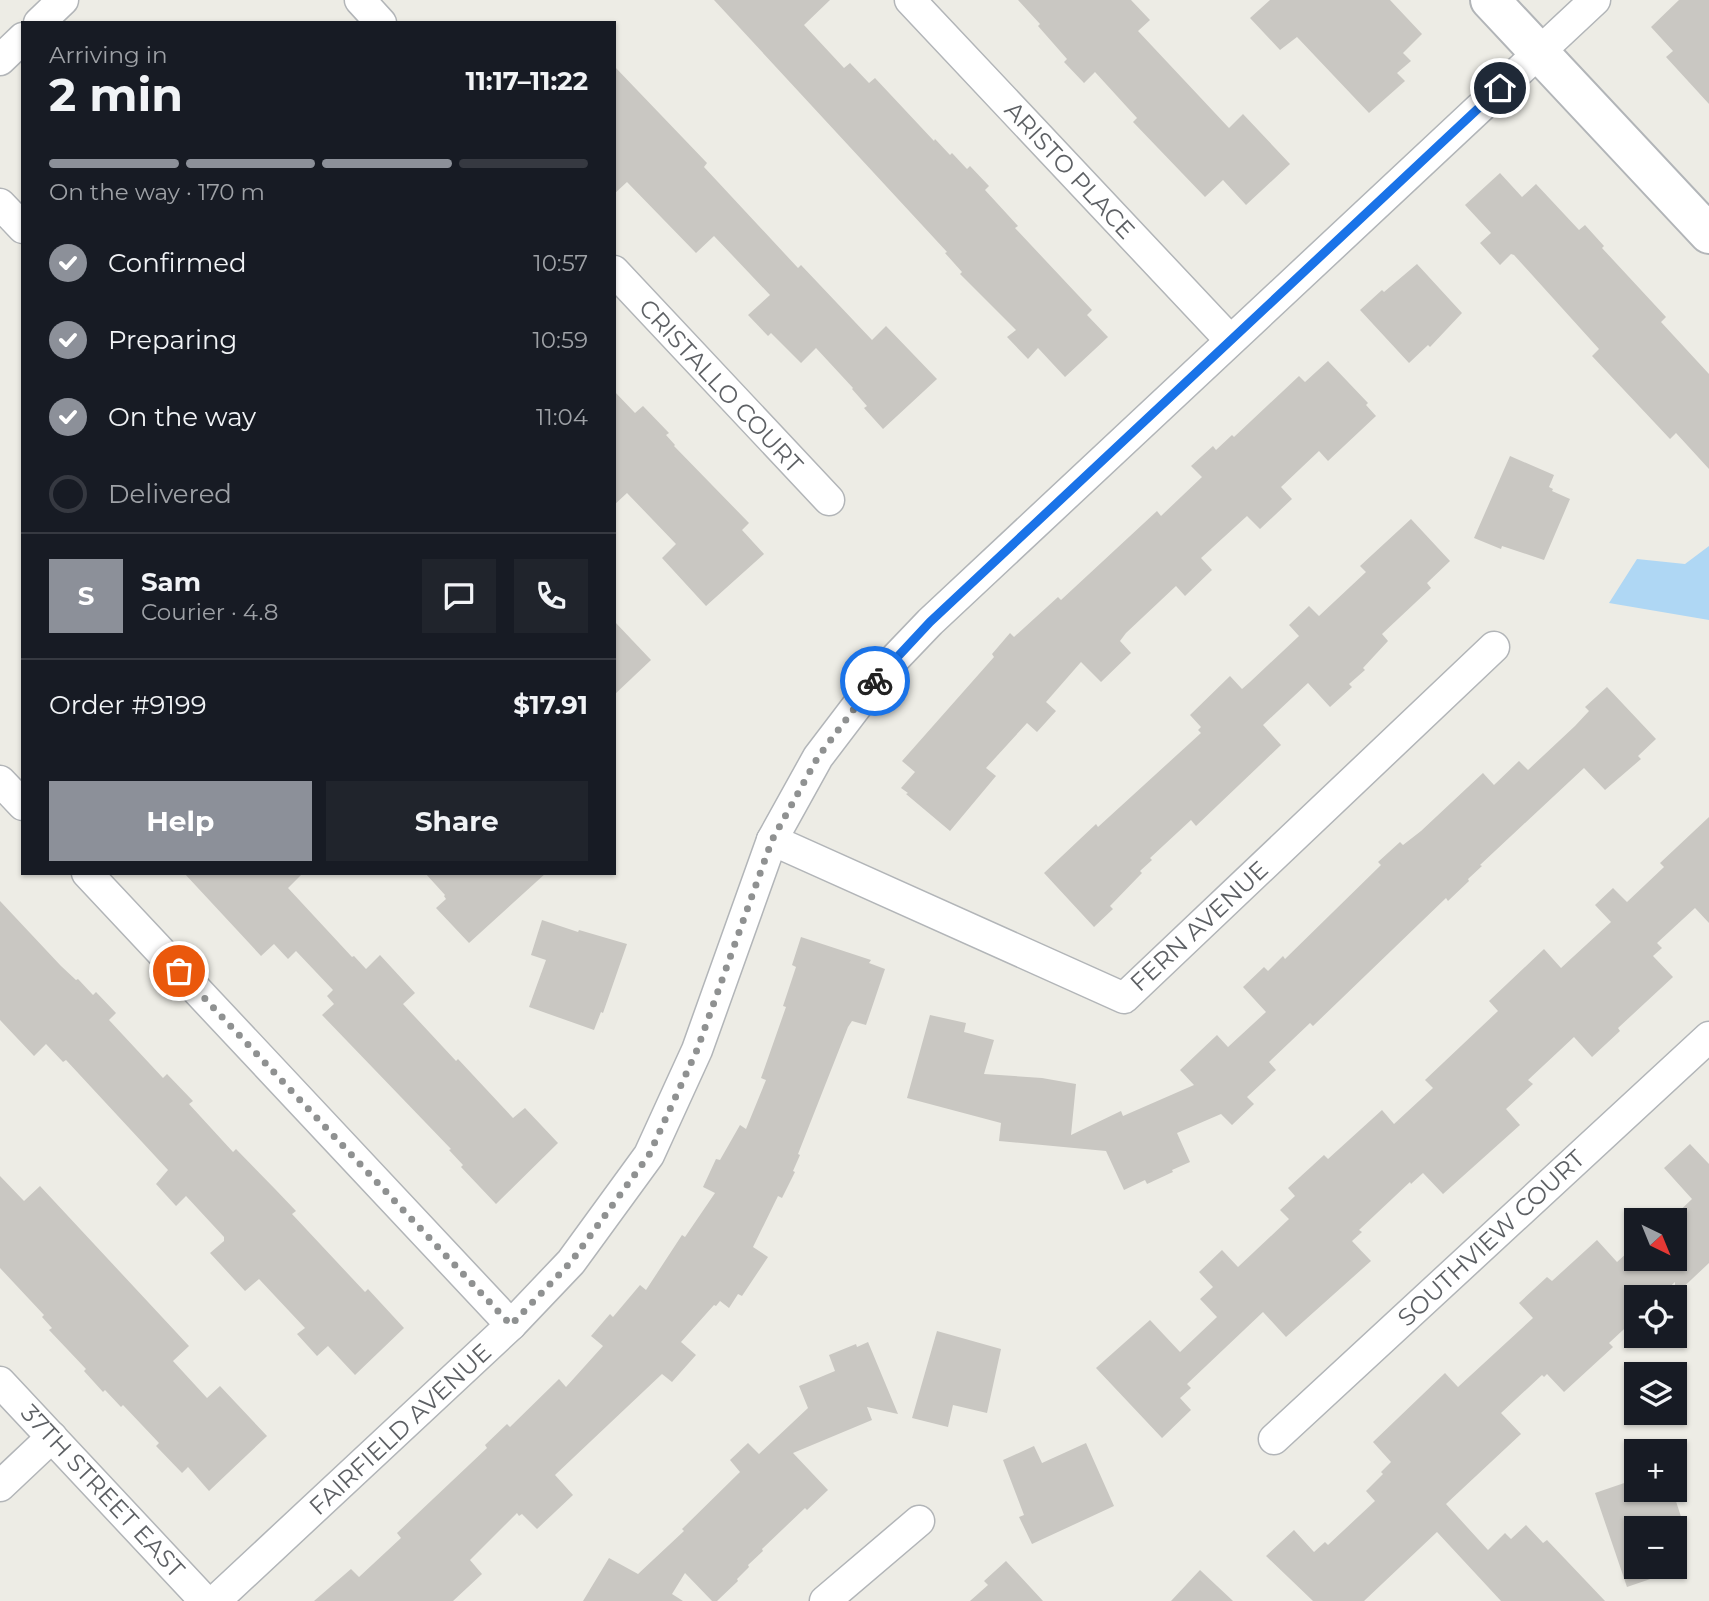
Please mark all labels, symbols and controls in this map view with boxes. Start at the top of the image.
text: Arriving in [49,41,168,69]
pin [1470,58,1530,118]
text: 11:17–11:22 [465,65,588,97]
text: 2 min [49,66,183,123]
icon: home [1481,69,1519,107]
street label: ARISTO PLACE [999,95,1141,245]
text: On the way · 170 m [49,178,265,206]
icon: check [49,244,87,282]
text: Confirmed [108,247,247,279]
text: 10:57 [533,249,588,277]
street label: CRISTALLO COURT [633,293,809,479]
icon: check [49,321,87,359]
text: Preparing [108,324,237,356]
text: 10:59 [533,326,588,354]
icon: check [49,398,87,436]
text: On the way [108,401,256,433]
text: 11:04 [536,403,588,431]
text: Delivered [108,478,232,510]
button: chat [422,559,496,633]
button: phone [514,559,588,633]
text: Sam [141,566,201,598]
text: S [78,580,94,612]
text: Courier · 4.8 [141,598,278,626]
courier [840,646,910,716]
icon: bike [856,662,894,700]
text: Order #9199 [49,689,206,721]
text: $17.91 [513,689,588,721]
button: Help [49,781,312,861]
button: Share [326,781,588,861]
street label: FERN AVENUE [1124,855,1274,997]
pin [149,941,209,1001]
icon: bag [160,952,198,990]
street label: SOUTHVIEW COURT [1391,1144,1591,1332]
north arrow [1624,1208,1687,1270]
map controls [1624,1208,1687,1579]
button: locate [1624,1285,1687,1348]
street label: FAIRFIELD AVENUE [303,1337,497,1521]
button: layers [1624,1362,1687,1425]
street label: 37TH STREET EAST [15,1398,191,1584]
button: + [1624,1439,1687,1502]
button: − [1624,1516,1687,1579]

